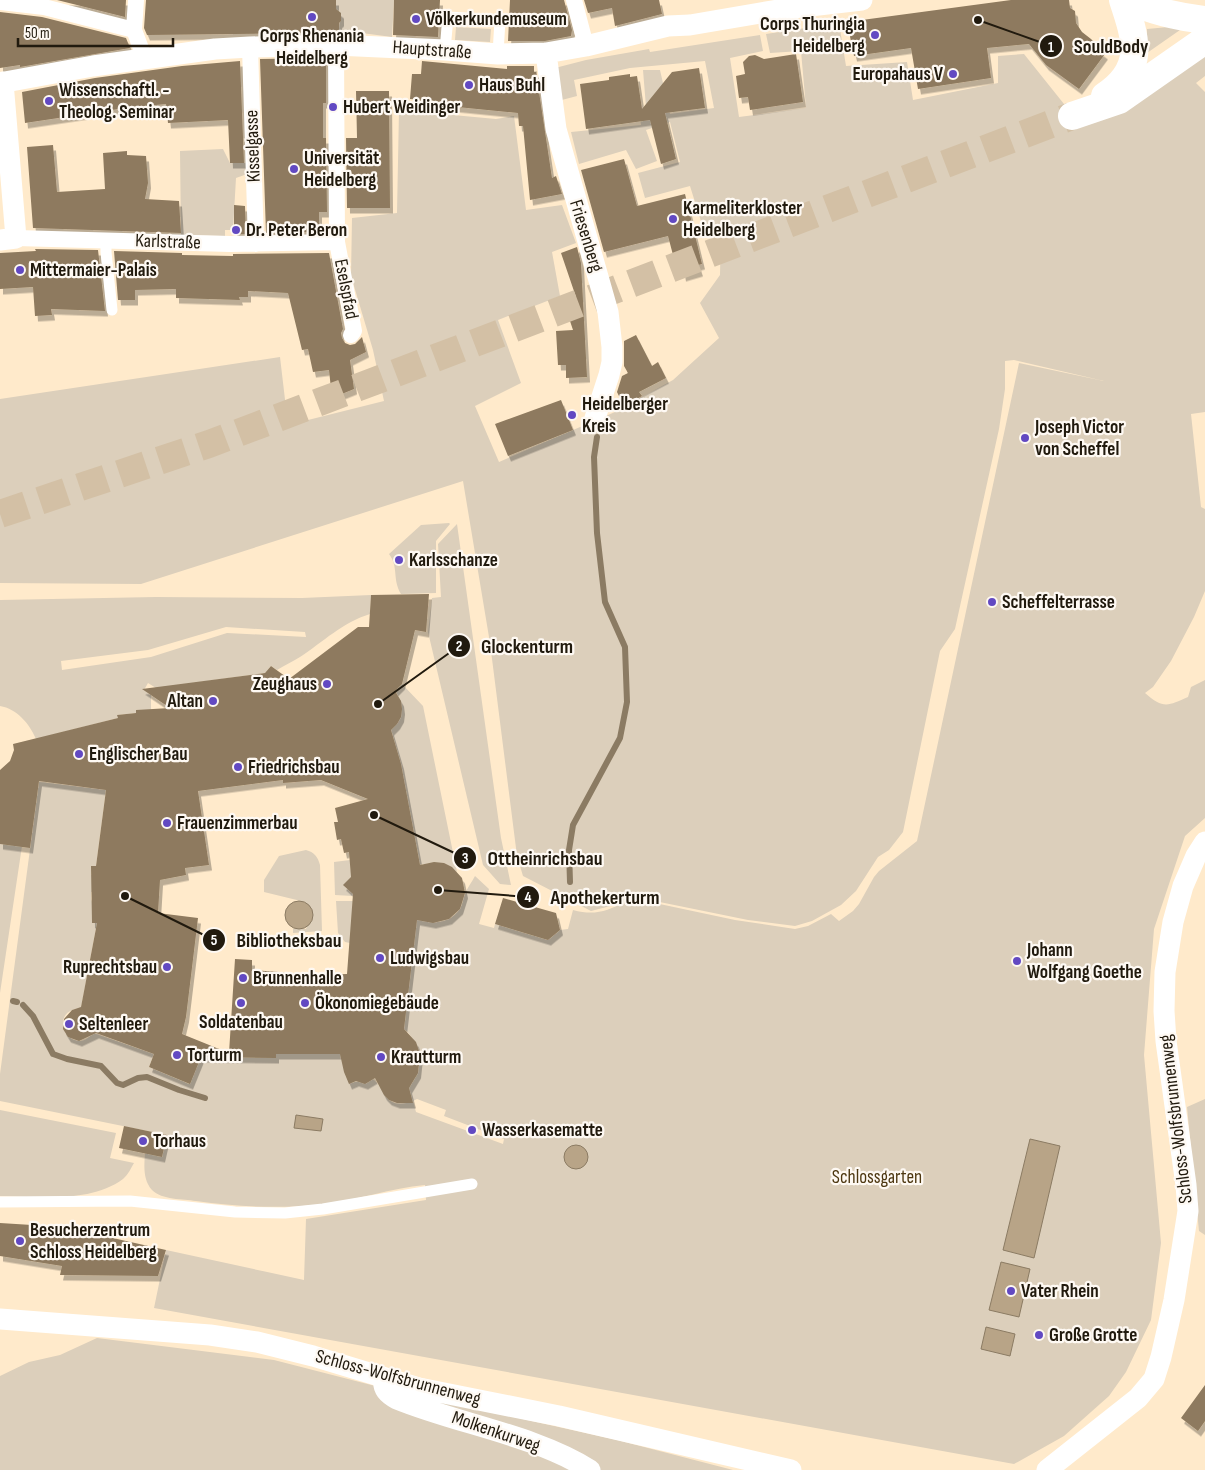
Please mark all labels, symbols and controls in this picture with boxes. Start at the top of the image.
place label: Völkerkundemuseum [426,8,567,31]
marker: Corps Rhenania Heidelberg [306,11,318,23]
marker: Völkerkundemuseum [410,13,422,25]
place label: Corps Thuringia Heidelberg [760,13,865,58]
scale bar [18,15,172,47]
text: 50 m [25,24,50,43]
place label: Corps Rhenania Heidelberg [260,25,364,70]
marker: Corps Thuringia Heidelberg [869,29,881,41]
callout: SouldBody [1038,29,1158,64]
text: SouldBody [1074,35,1149,59]
street label: Hauptstraße [392,36,472,64]
text: 1 [1048,38,1054,57]
place label: Europahaus V [852,63,944,86]
marker: Europahaus V [947,68,959,80]
place label: Haus Buhl [479,74,545,97]
place label: Wissenschaftl. - Theolog. Seminar [59,79,175,124]
marker: Haus Buhl [463,79,475,91]
marker: Wissenschaftl. - Theolog. Seminar [43,95,55,107]
place label: Hubert Weidinger [343,96,461,119]
marker: Hubert Weidinger [327,101,339,113]
street label: Kisselgasse [240,109,266,183]
place label: Universität Heidelberg [304,147,379,192]
marker: Universität Heidelberg [288,163,300,175]
street label: Friesenberg [564,197,608,275]
place label: Karmeliterkloster Heidelberg [683,197,802,242]
marker: Karmeliterkloster Heidelberg [667,213,679,225]
place label: Dr. Peter Beron [246,219,347,242]
marker: Dr. Peter Beron [230,224,242,236]
street label: Karlstraße [135,229,201,255]
street label: Eselspfad [329,257,363,321]
place label: Mittermaier-Palais [30,259,157,282]
marker: Mittermaier-Palais [14,264,26,276]
place label: Heidelberger Kreis [582,393,668,438]
marker: Heidelberger Kreis [566,409,578,421]
place label: Joseph Victor von Scheffel [1034,416,1124,461]
marker: Joseph Victor von Scheffel [1019,432,1031,444]
place label: Karlsschanze [409,549,498,572]
marker: Karlsschanze [393,554,405,566]
place label: Scheffelterrasse [1002,591,1115,614]
marker: Scheffelterrasse [986,596,998,608]
callout: Glockenturm [446,629,583,664]
text: Glockenturm [481,635,573,659]
text: 2 [456,637,462,656]
place label: Zeughaus [253,673,317,696]
marker: Zeughaus [321,678,333,690]
place label: Altan [166,690,203,713]
marker: Altan [207,695,219,707]
place label: Englischer Bau [89,743,188,766]
marker: Englischer Bau [73,748,85,760]
place label: Friedrichsbau [248,756,340,779]
marker: Friedrichsbau [232,761,244,773]
place label: Frauenzimmerbau [177,812,298,835]
marker: Frauenzimmerbau [161,817,173,829]
callout: Ottheinrichsbau [452,841,612,876]
text: Ottheinrichsbau [488,847,602,871]
text: 3 [462,849,469,868]
callout: Apothekerturm [516,879,670,914]
text: Apothekerturm [549,886,660,910]
text: 4 [525,888,532,907]
callout: Bibliotheksbau [202,922,352,957]
text: Bibliotheksbau [237,929,341,953]
text: 5 [211,931,218,950]
place label: Johann Wolfgang Goethe [1026,939,1142,984]
place label: Ludwigsbau [390,947,469,970]
marker: Ludwigsbau [374,952,386,964]
marker: Johann Wolfgang Goethe [1011,955,1023,967]
place label: Ruprechtsbau [63,956,157,979]
marker: Ruprechtsbau [161,961,173,973]
place label: Brunnenhalle [253,967,342,990]
marker: Brunnenhalle [237,972,249,984]
place label: Ökonomiegebäude [315,992,439,1015]
marker: Soldatenbau [235,997,247,1009]
marker: Ökonomiegebäude [299,997,311,1009]
place label: Soldatenbau [199,1011,283,1034]
place label: Seltenleer [79,1013,148,1036]
marker: Seltenleer [63,1018,75,1030]
street label: Schloss-Wolfsbrunnenweg [1154,1033,1198,1205]
place label: Torturm [187,1044,242,1067]
place label: Krautturm [391,1046,461,1069]
marker: Torturm [171,1049,183,1061]
marker: Krautturm [375,1051,387,1063]
place label: Wasserkasematte [482,1119,603,1142]
marker: Wasserkasematte [466,1124,478,1136]
place label: Torhaus [153,1130,206,1153]
marker: Torhaus [137,1135,149,1147]
park label: Schlossgarten [832,1166,922,1189]
place label: Besucherzentrum Schloss Heidelberg [30,1219,157,1264]
marker: Besucherzentrum Schloss Heidelberg [14,1235,26,1247]
place label: Vater Rhein [1021,1280,1099,1303]
marker: Vater Rhein [1005,1285,1017,1297]
place label: Große Grotte [1049,1324,1137,1347]
marker: Große Grotte [1033,1329,1045,1341]
street label: Schloss-Wolfsbrunnenweg [313,1345,484,1411]
street label: Molkenkurweg [449,1406,544,1458]

